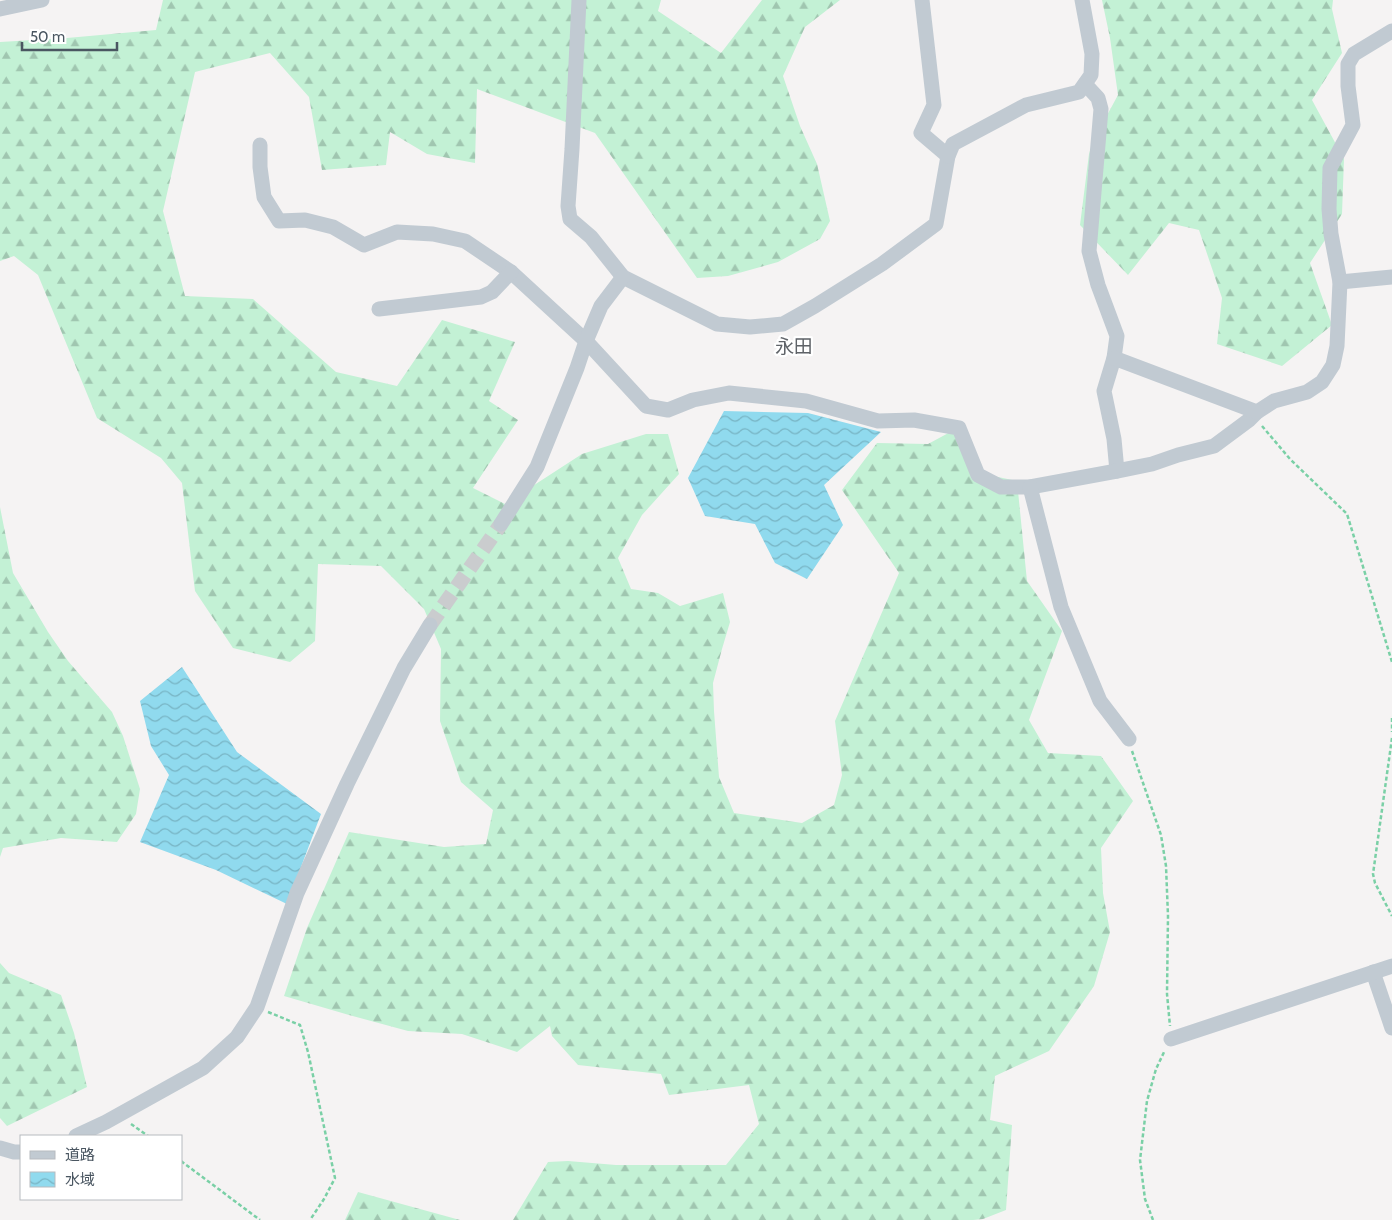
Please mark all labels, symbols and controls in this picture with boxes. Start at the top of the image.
scale bar [22,20,118,52]
text: 50 m [30,28,65,46]
district label: 永田 [775,335,813,358]
legend [20,1135,182,1200]
text: 道路 [65,1146,95,1164]
text: 水域 [65,1171,95,1189]

